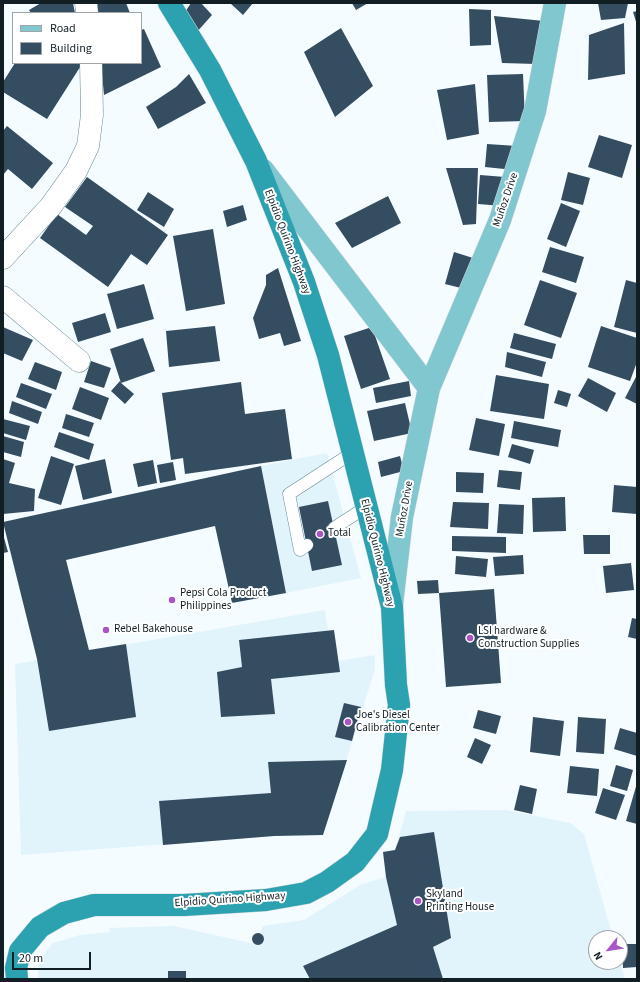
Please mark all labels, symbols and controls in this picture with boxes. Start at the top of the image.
legend [12,12,142,64]
text: Road [50,20,76,37]
text: Building [50,40,92,57]
street label: Muñoz Drive [491,171,521,229]
street label: Elpidio Quirino Highway [261,188,313,296]
street label: Muñoz Drive [394,480,416,538]
street label: Elpidio Quirino Highway [357,498,397,608]
place label: Total [328,527,351,541]
marker: Total [315,529,325,539]
place label: Pepsi Cola Product Philippines [180,587,266,613]
marker: Pepsi Cola Product Philippines [167,595,177,605]
place label: Rebel Bakehouse [114,623,193,637]
marker: Rebel Bakehouse [101,625,111,635]
place label: LSI hardware & Construction Supplies [478,625,579,651]
marker: LSI hardware & Construction Supplies [465,633,475,643]
place label: Joe's Diesel Calibration Center [356,709,440,735]
marker: Joe's Diesel Calibration Center [343,717,353,727]
place label: Skyland Printing House [426,888,494,914]
street label: Elpidio Quirino Highway [174,890,286,910]
marker: Skyland Printing House [413,896,423,906]
north arrow [588,930,628,970]
scale bar [14,944,93,970]
text: N [590,949,606,963]
text: 20 m [19,950,43,967]

